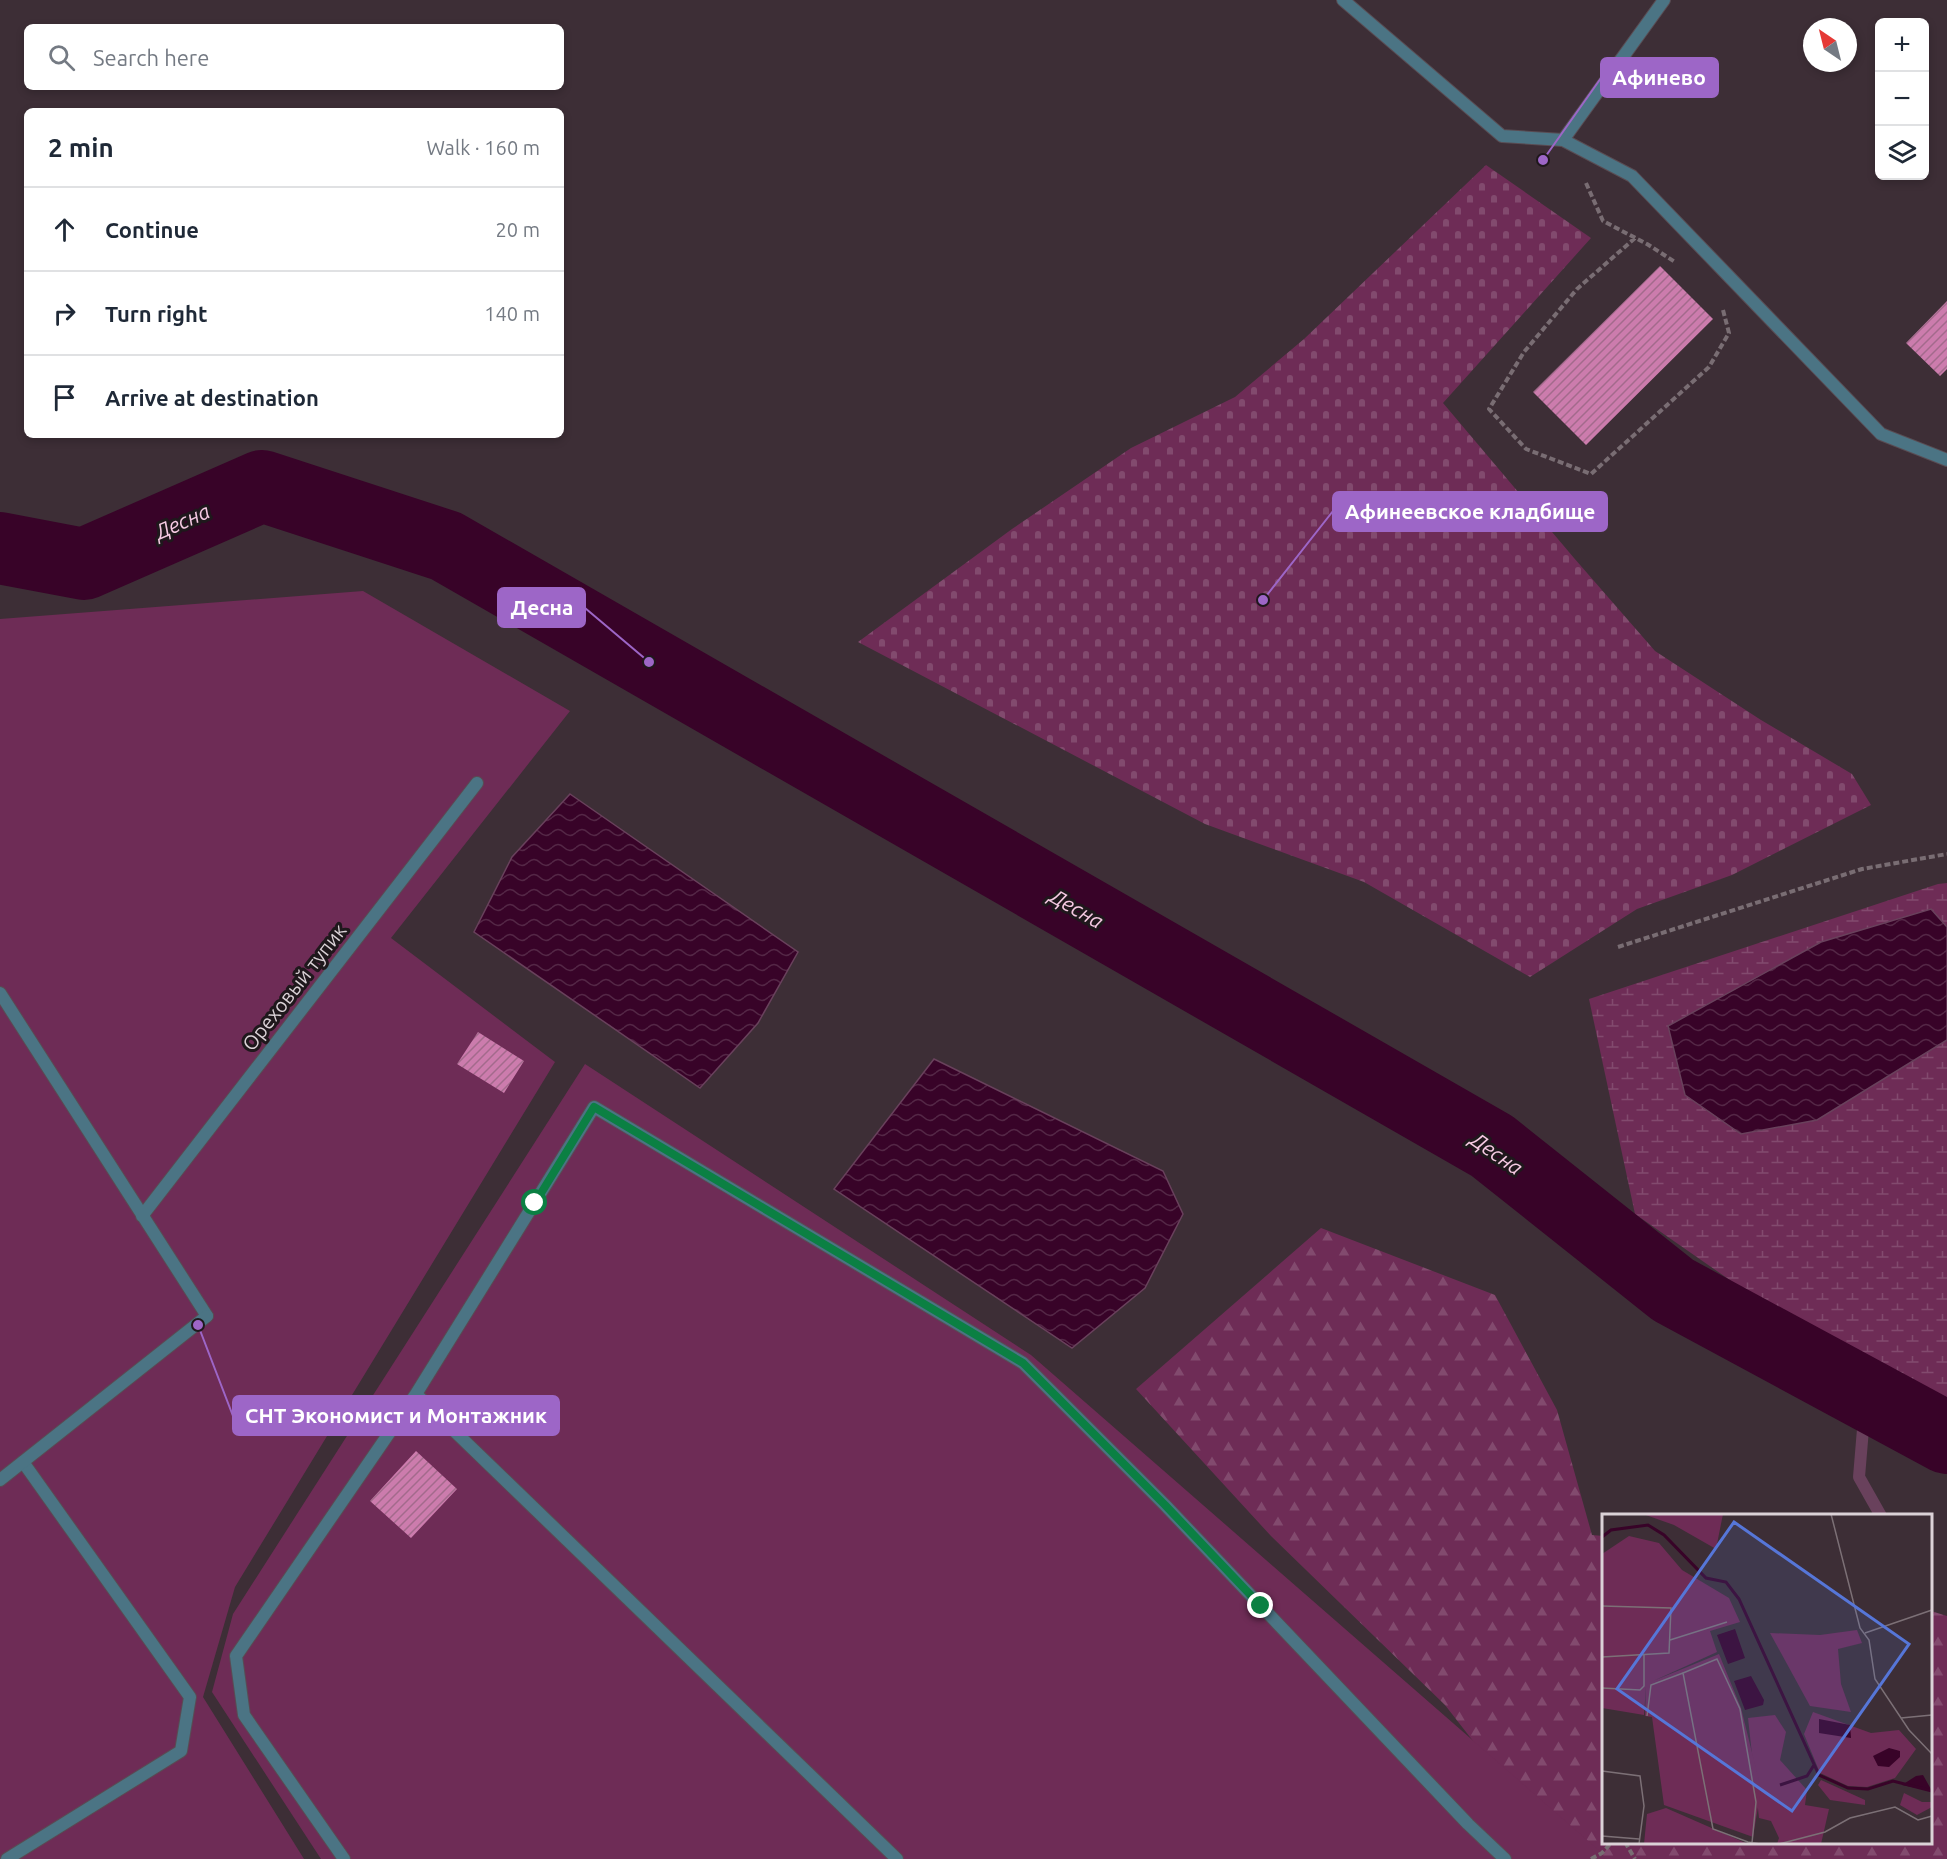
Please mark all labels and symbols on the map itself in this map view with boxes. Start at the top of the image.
north arrow [1803,18,1857,72]
callout: Афинево [1601,58,1718,97]
text: Афинево [1612,65,1706,89]
callout: Афинеевское кладбище [1333,492,1607,531]
water label: Десна [149,498,213,544]
text: Афинеевское кладбище [1345,499,1595,523]
callout: Десна [498,588,585,627]
text: Десна [511,595,573,619]
water label: Десна [1044,882,1108,933]
street label: Ореховый тупик [237,919,351,1055]
water label: Десна [1465,1126,1527,1179]
route start [521,1189,547,1215]
callout: СНТ Экономист и Монтажник [233,1396,559,1435]
text: СНТ Экономист и Монтажник [245,1403,547,1427]
inset map [1602,1514,1932,1844]
route end [1247,1592,1273,1618]

